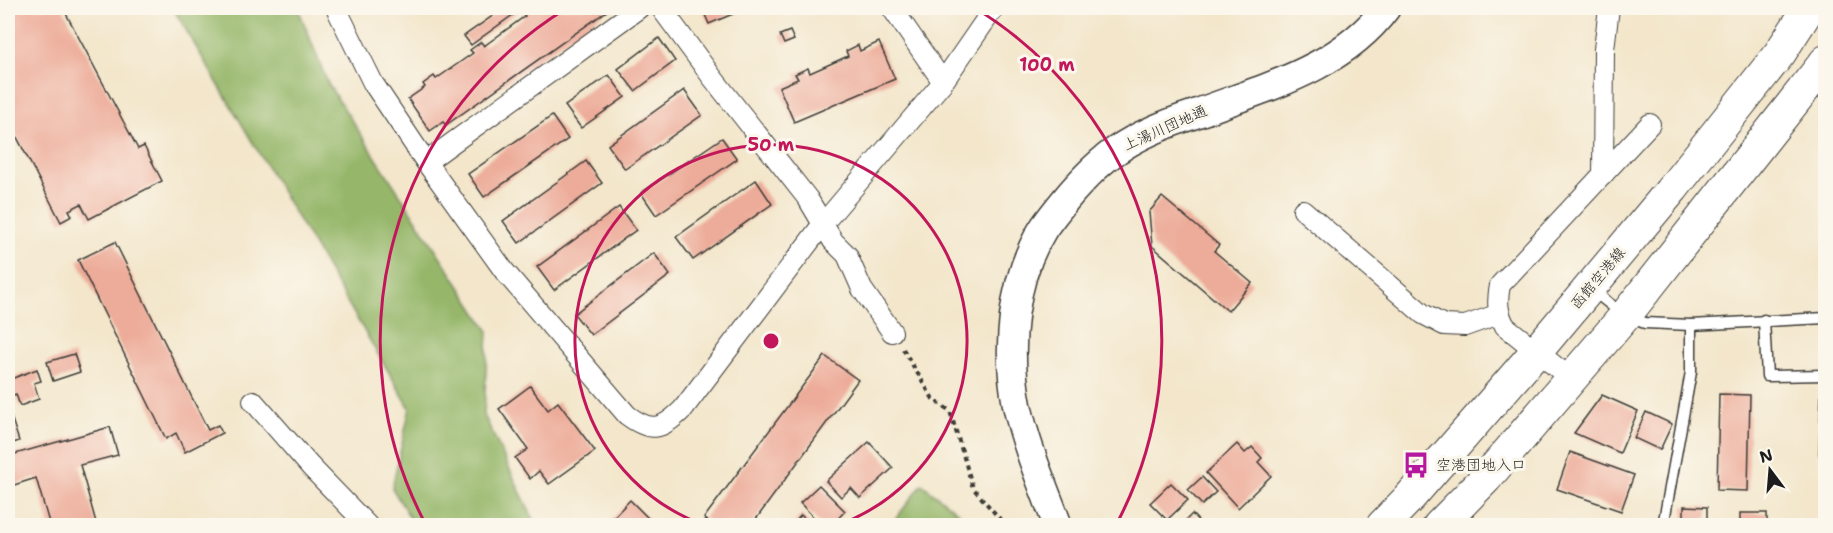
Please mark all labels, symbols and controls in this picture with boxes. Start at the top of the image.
text: 100 m [1019,53,1075,77]
street label: 上湯川団地通 [1120,101,1210,155]
text: 50 m [748,133,795,157]
street label: 函館空港線 [1566,243,1630,313]
centre of rings [761,331,781,351]
north arrow [1740,440,1800,500]
text: N [1757,444,1775,468]
bus stop icon: 空港団地入口 [1401,450,1431,480]
place label: 空港団地入口 [1436,455,1526,475]

